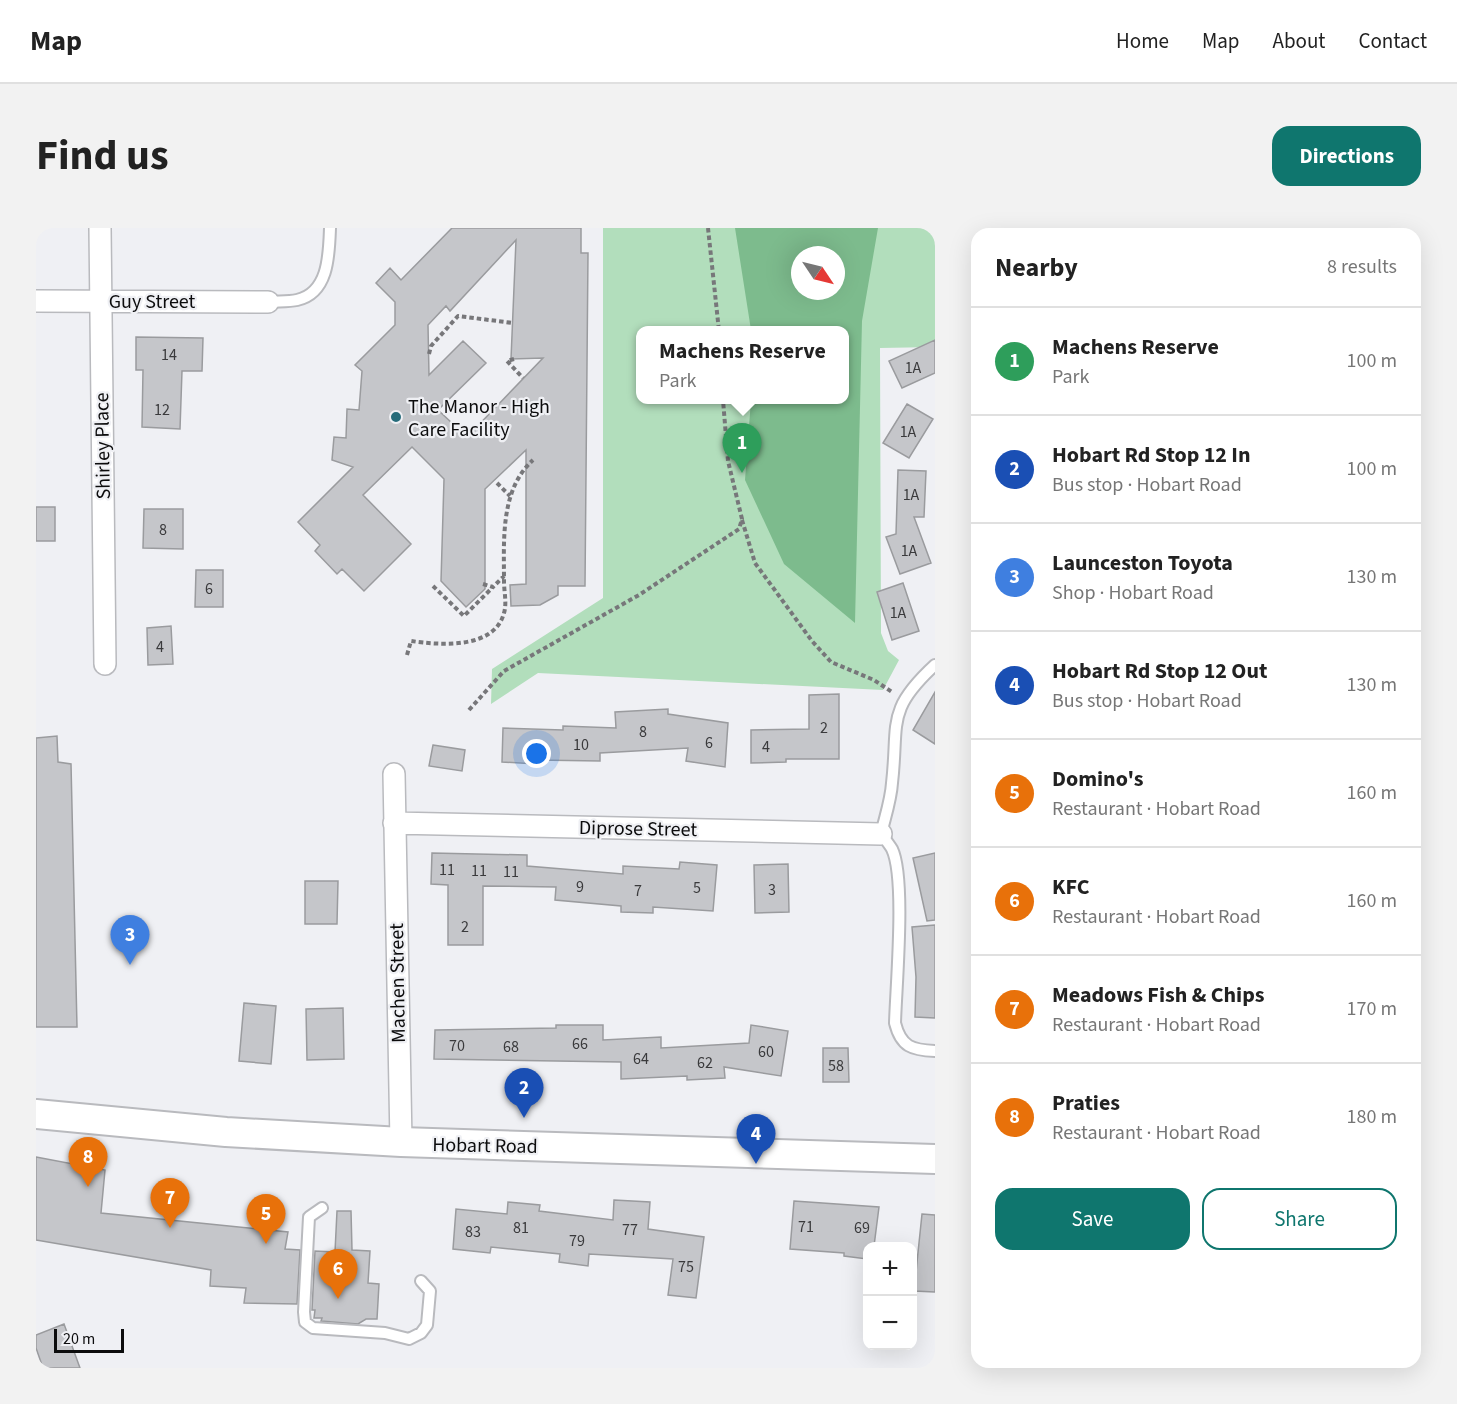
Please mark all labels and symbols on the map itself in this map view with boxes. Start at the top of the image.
north arrow [791,246,845,300]
street label: Guy Street [109,288,196,316]
house number: 14 [161,344,177,366]
house number: 1A [905,357,922,379]
street label: Shirley Place [88,392,118,500]
place label: The Manor - High Care Facility [408,393,550,444]
house number: 12 [154,399,170,421]
marker: The Manor - High Care Facility [389,410,403,424]
house number: 1A [900,421,917,443]
pin: 1 [722,424,762,473]
house number: 1A [903,484,920,506]
house number: 8 [159,519,167,541]
house number: 1A [901,540,918,562]
house number: 6 [205,578,213,600]
house number: 1A [890,602,907,624]
house number: 4 [156,636,164,658]
house number: 2 [820,717,828,739]
house number: 8 [639,721,647,743]
house number: 6 [705,732,713,754]
house number: 10 [573,734,589,756]
house number: 4 [762,736,770,758]
your location [522,739,551,768]
street label: Diprose Street [579,814,698,844]
house number: 11 [439,859,455,881]
house number: 11 [471,860,487,882]
house number: 11 [503,861,519,883]
house number: 9 [576,876,584,898]
house number: 5 [693,877,701,899]
house number: 3 [768,879,776,901]
house number: 7 [634,880,642,902]
pin: 3 [110,916,149,965]
house number: 2 [461,916,469,938]
street label: Machen Street [383,923,413,1043]
house number: 66 [572,1033,588,1055]
house number: 70 [449,1035,465,1057]
house number: 68 [503,1036,519,1058]
house number: 60 [758,1041,774,1063]
house number: 64 [633,1048,649,1070]
house number: 62 [697,1052,713,1074]
house number: 58 [828,1055,844,1077]
pin: 2 [504,1068,544,1118]
pin: 4 [736,1114,776,1164]
street label: Hobart Road [432,1131,538,1161]
pin: 8 [68,1138,108,1187]
pin: 7 [150,1178,190,1228]
pin: 5 [246,1194,286,1244]
house number: 71 [798,1216,814,1238]
house number: 81 [513,1217,529,1239]
house number: 69 [854,1217,870,1239]
house number: 77 [622,1219,638,1241]
house number: 83 [465,1221,481,1243]
house number: 79 [569,1230,585,1252]
pin: 6 [318,1250,358,1299]
house number: 75 [678,1256,694,1278]
scale bar [54,1326,124,1354]

